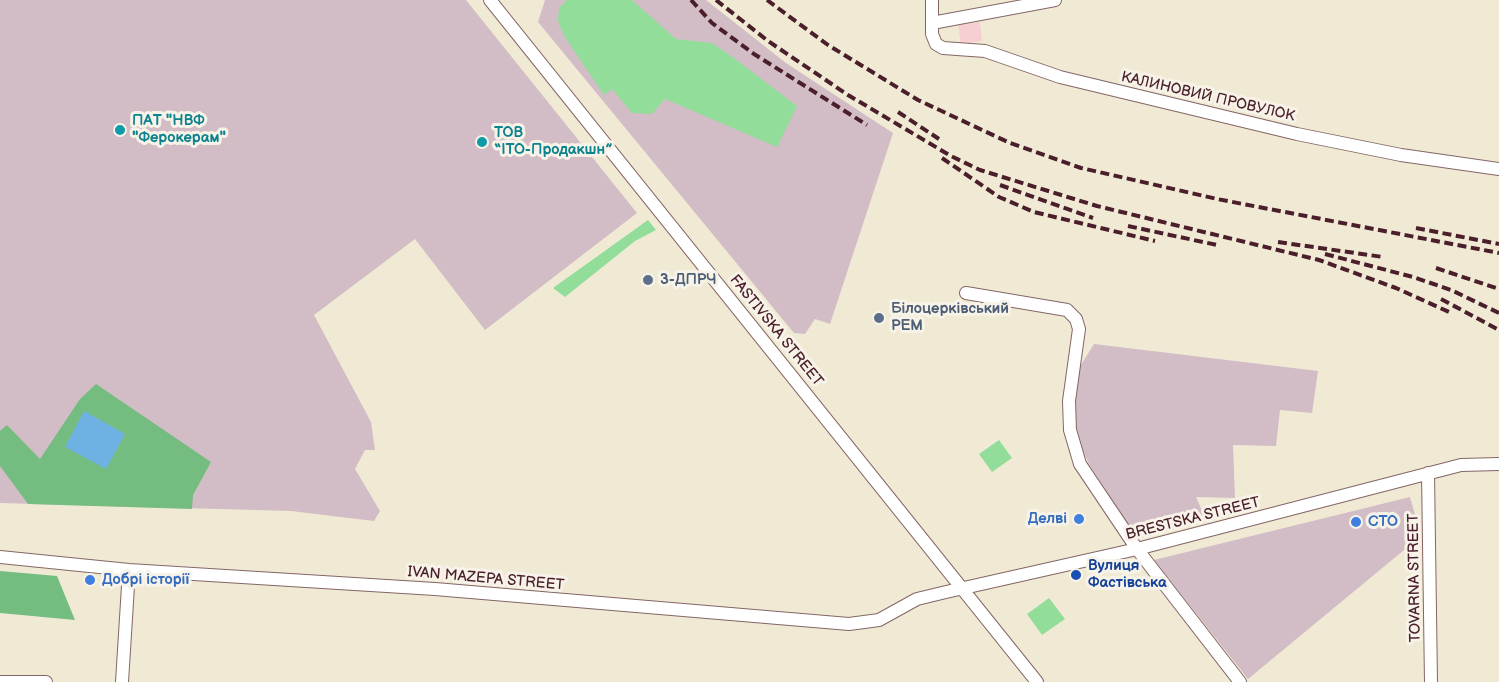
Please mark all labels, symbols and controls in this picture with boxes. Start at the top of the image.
street label: КАЛИНОВИЙ ПРОВУЛОК [1119,68,1297,126]
place label: ПАТ "НВФ "Ферокерам" [132,112,226,147]
marker: ПАТ "НВФ "Ферокерам" [113,123,127,137]
place label: ТОВ “ІТО-Продакшн” [494,124,612,159]
marker: ТОВ “ІТО-Продакшн” [475,135,489,149]
place label: 3-ДПРЧ [660,271,717,289]
street label: FASTIVSKA STREET [725,272,827,390]
marker: 3-ДПРЧ [641,273,655,287]
place label: Білоцерківський РЕМ [891,300,1009,335]
marker: Білоцерківський РЕМ [872,311,886,325]
street label: BRESTSKA STREET [1124,494,1262,544]
place label: Делві [1028,510,1067,528]
marker: Делві [1072,512,1086,526]
place label: СТО [1368,513,1398,531]
street label: TOVARNA STREET [1405,513,1425,643]
marker: СТО [1349,515,1363,529]
place label: Вулиця Фастівська [1088,557,1167,592]
street label: IVAN MAZEPA STREET [407,563,565,595]
marker: Вулиця Фастівська [1069,568,1083,582]
place label: Добрі історії [102,571,189,589]
marker: Добрі історії [83,573,97,587]

